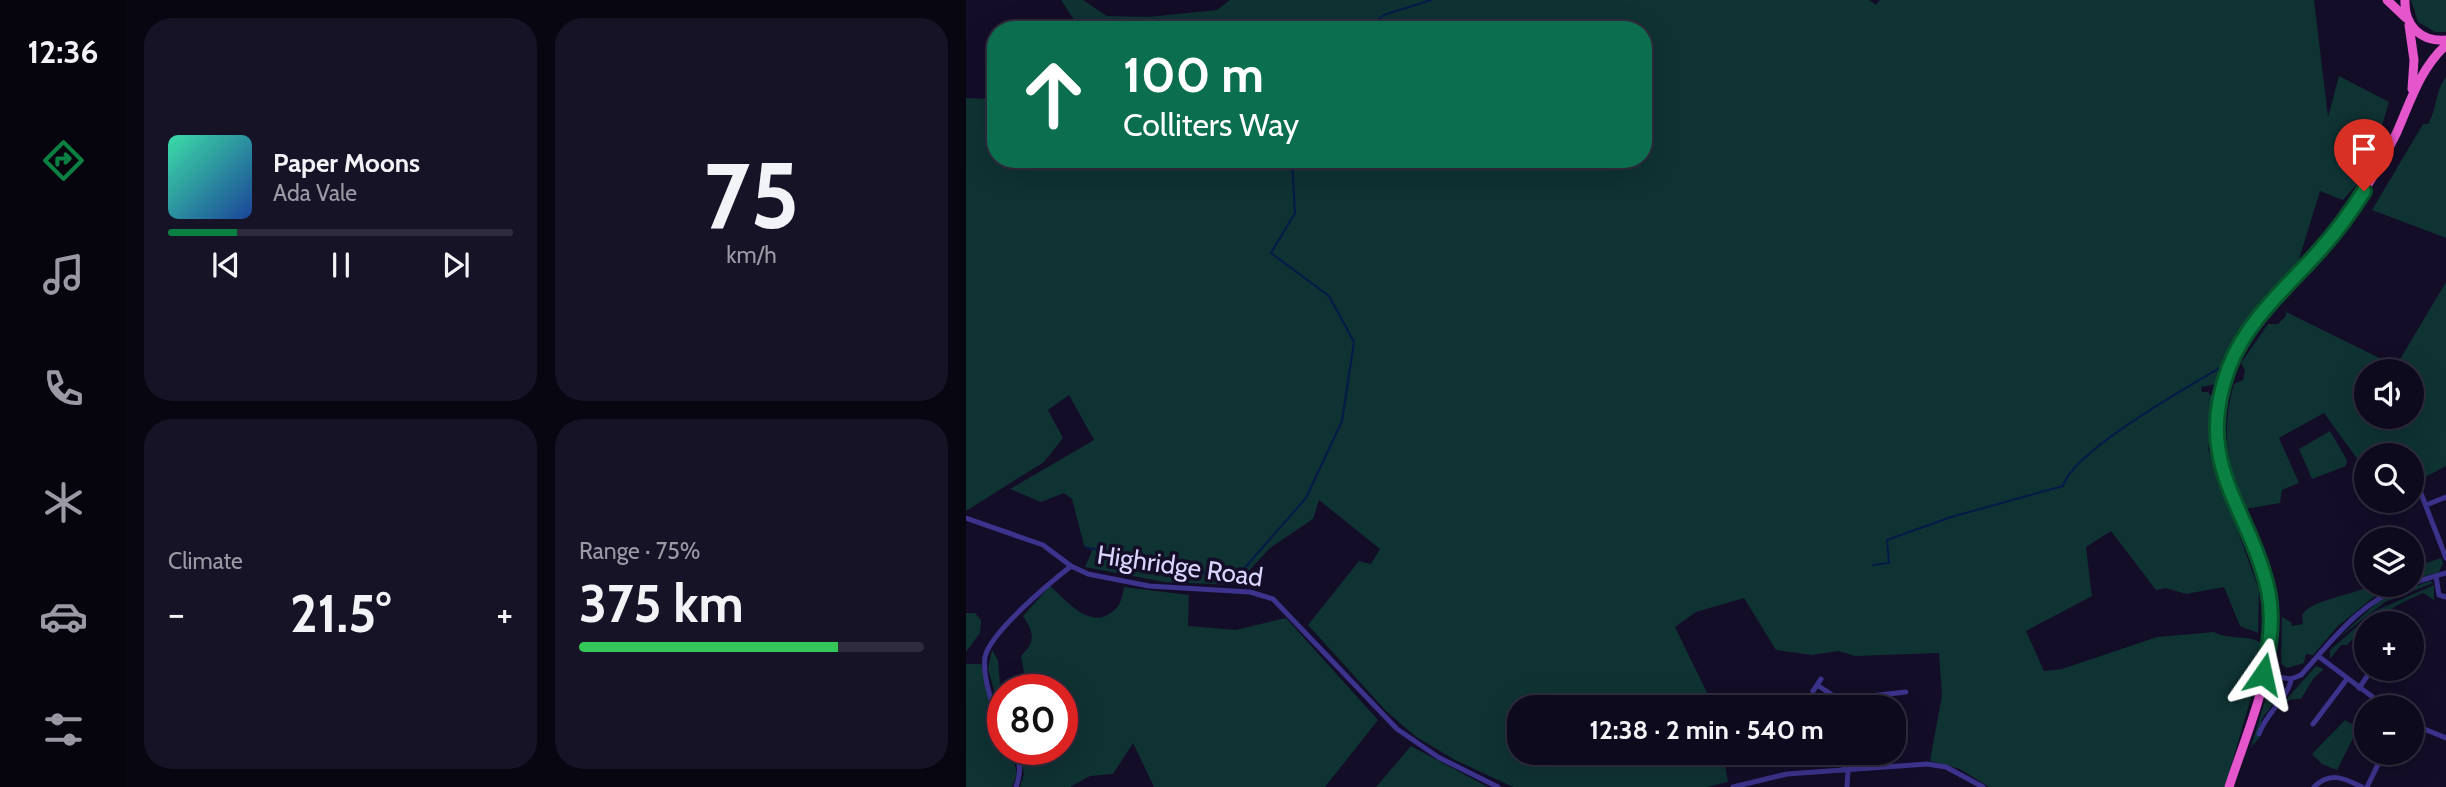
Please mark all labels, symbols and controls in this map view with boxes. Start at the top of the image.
text: 12:36 [27,32,99,71]
text: 100 m [1123,45,1264,104]
icon: ahead [1008,49,1099,140]
text: Colliters Way [1123,105,1299,144]
pin [2334,119,2394,191]
icon: arrive [2345,130,2383,168]
icon: directions [39,136,88,185]
text: 75 [704,140,799,251]
text: Paper Moons [273,147,420,179]
text: Ada Vale [273,179,357,207]
text: km/h [726,241,777,269]
icon: previous [207,246,245,284]
icon: pause [322,246,360,284]
icon: next [437,246,475,284]
icon: music [39,250,88,299]
map controls [2354,359,2424,765]
button: sound [2354,359,2424,429]
icon: phone [39,364,88,413]
button: search [2354,443,2424,513]
icon: climate [39,478,88,527]
button: layers [2354,527,2424,597]
text: Range · 75% [579,537,700,565]
street label: Highridge Road [1095,539,1265,593]
text: Climate [168,547,243,575]
text: 375 km [579,572,744,635]
text: 21.5° [290,582,391,645]
text: − [168,590,185,637]
text: + [496,590,513,637]
icon: car [39,592,88,641]
button: + [2354,611,2424,681]
position arrow [2226,637,2300,711]
speed limit sign: 80 [987,674,1078,765]
button: − [2354,695,2424,765]
icon: filters [39,705,88,754]
text: 12:38 · 2 min · 540 m [1589,714,1824,746]

